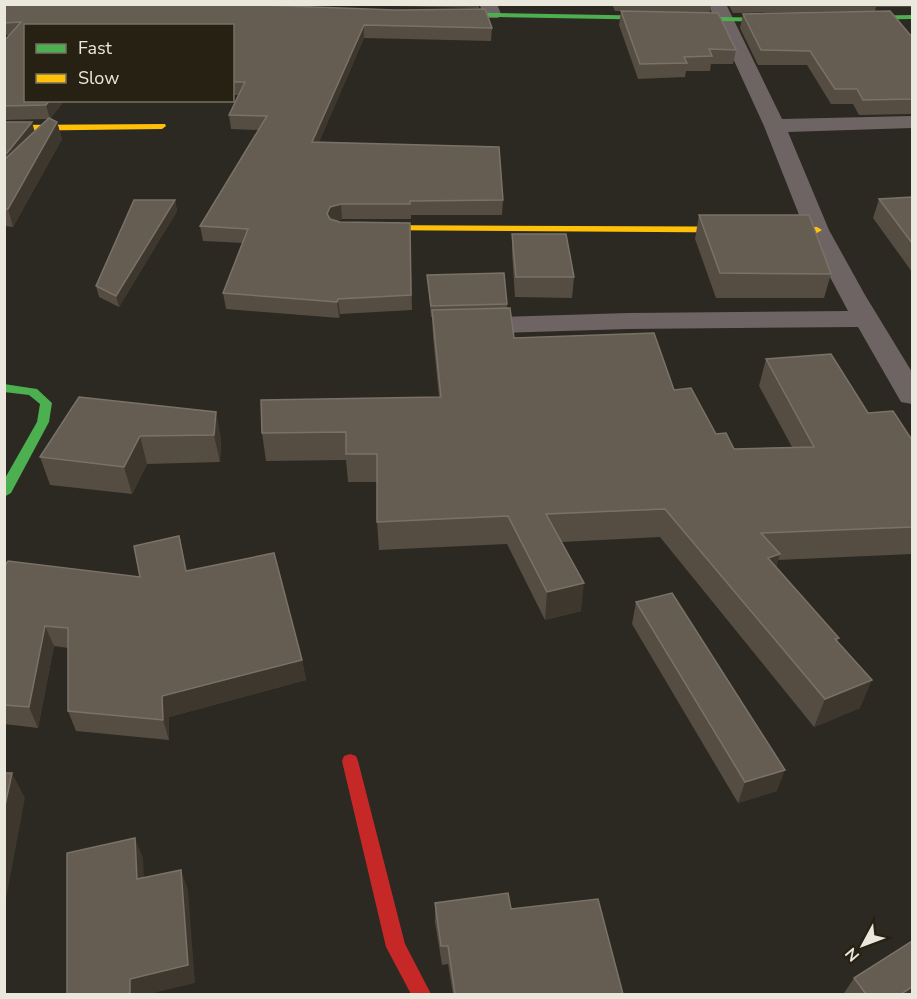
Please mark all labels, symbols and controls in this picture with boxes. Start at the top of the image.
legend [24,24,234,102]
text: Fast [78,36,113,60]
text: Slow [78,66,119,90]
north arrow [833,915,893,975]
text: N [840,942,865,966]

